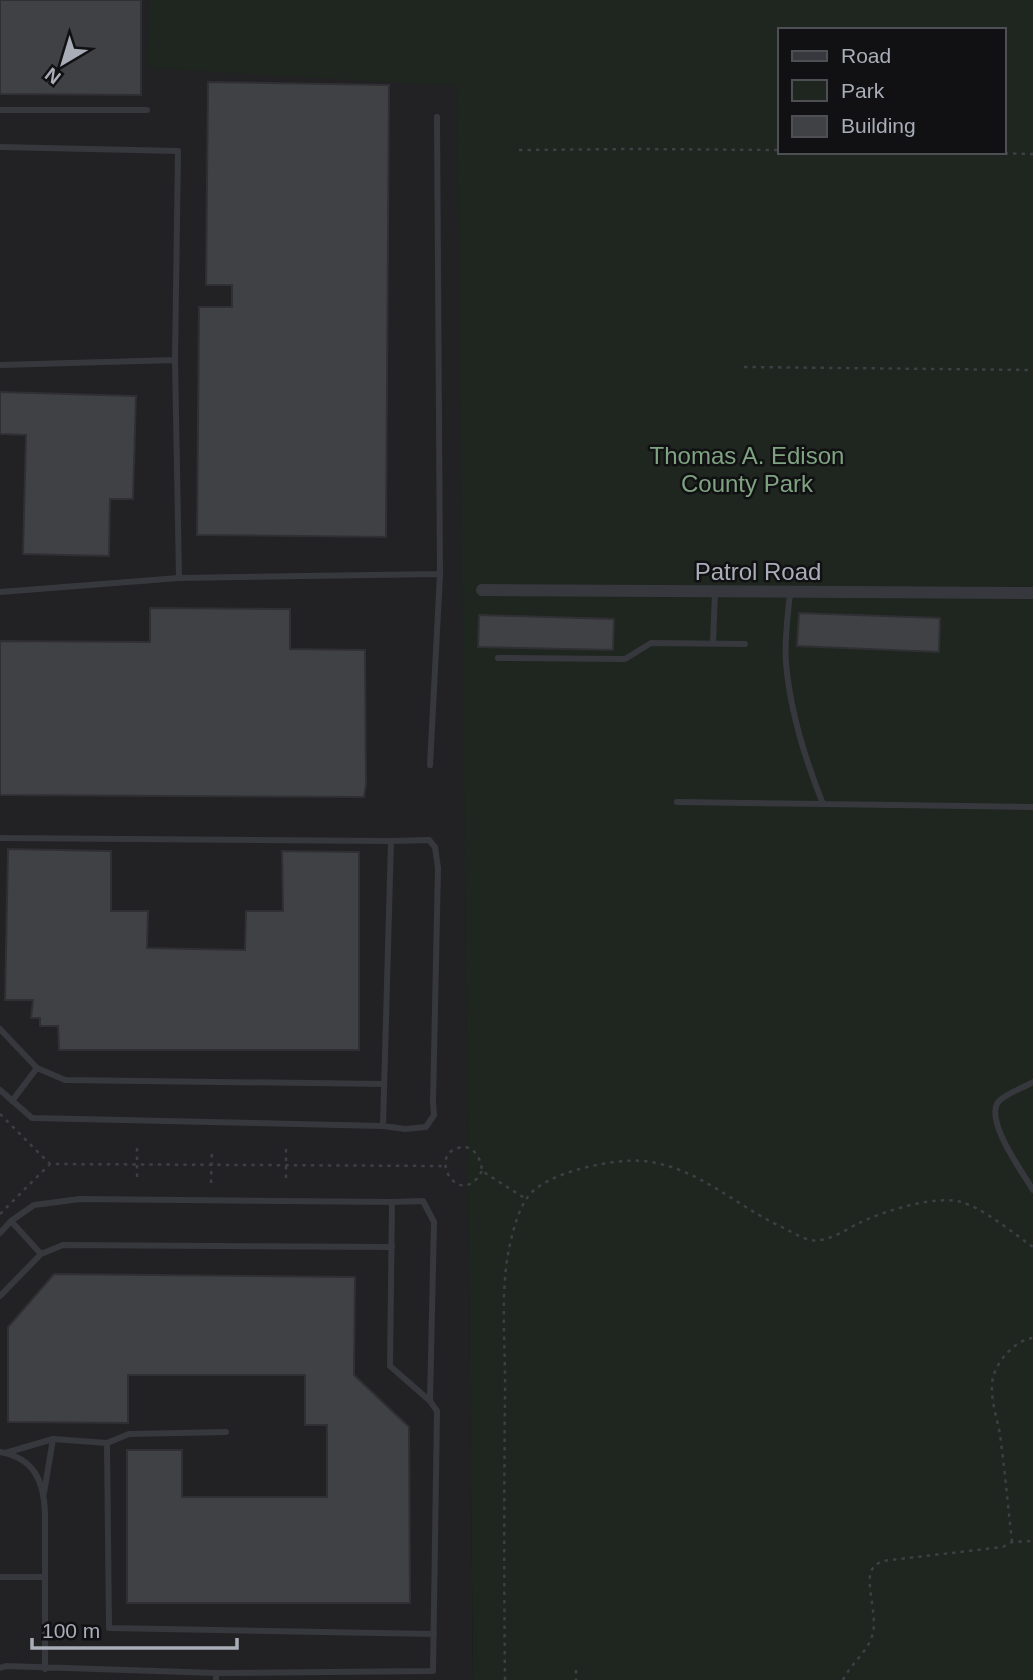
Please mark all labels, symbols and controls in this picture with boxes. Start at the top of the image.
north arrow [28,28,98,98]
legend [778,28,1005,154]
text: Road [841,44,891,67]
text: N [41,64,65,89]
text: Park [841,79,885,102]
text: Building [841,114,916,137]
park label: Thomas A. Edison County Park [650,442,844,497]
street label: Patrol Road [695,558,821,585]
scale bar [32,1606,236,1650]
text: 100 m [42,1619,100,1642]

